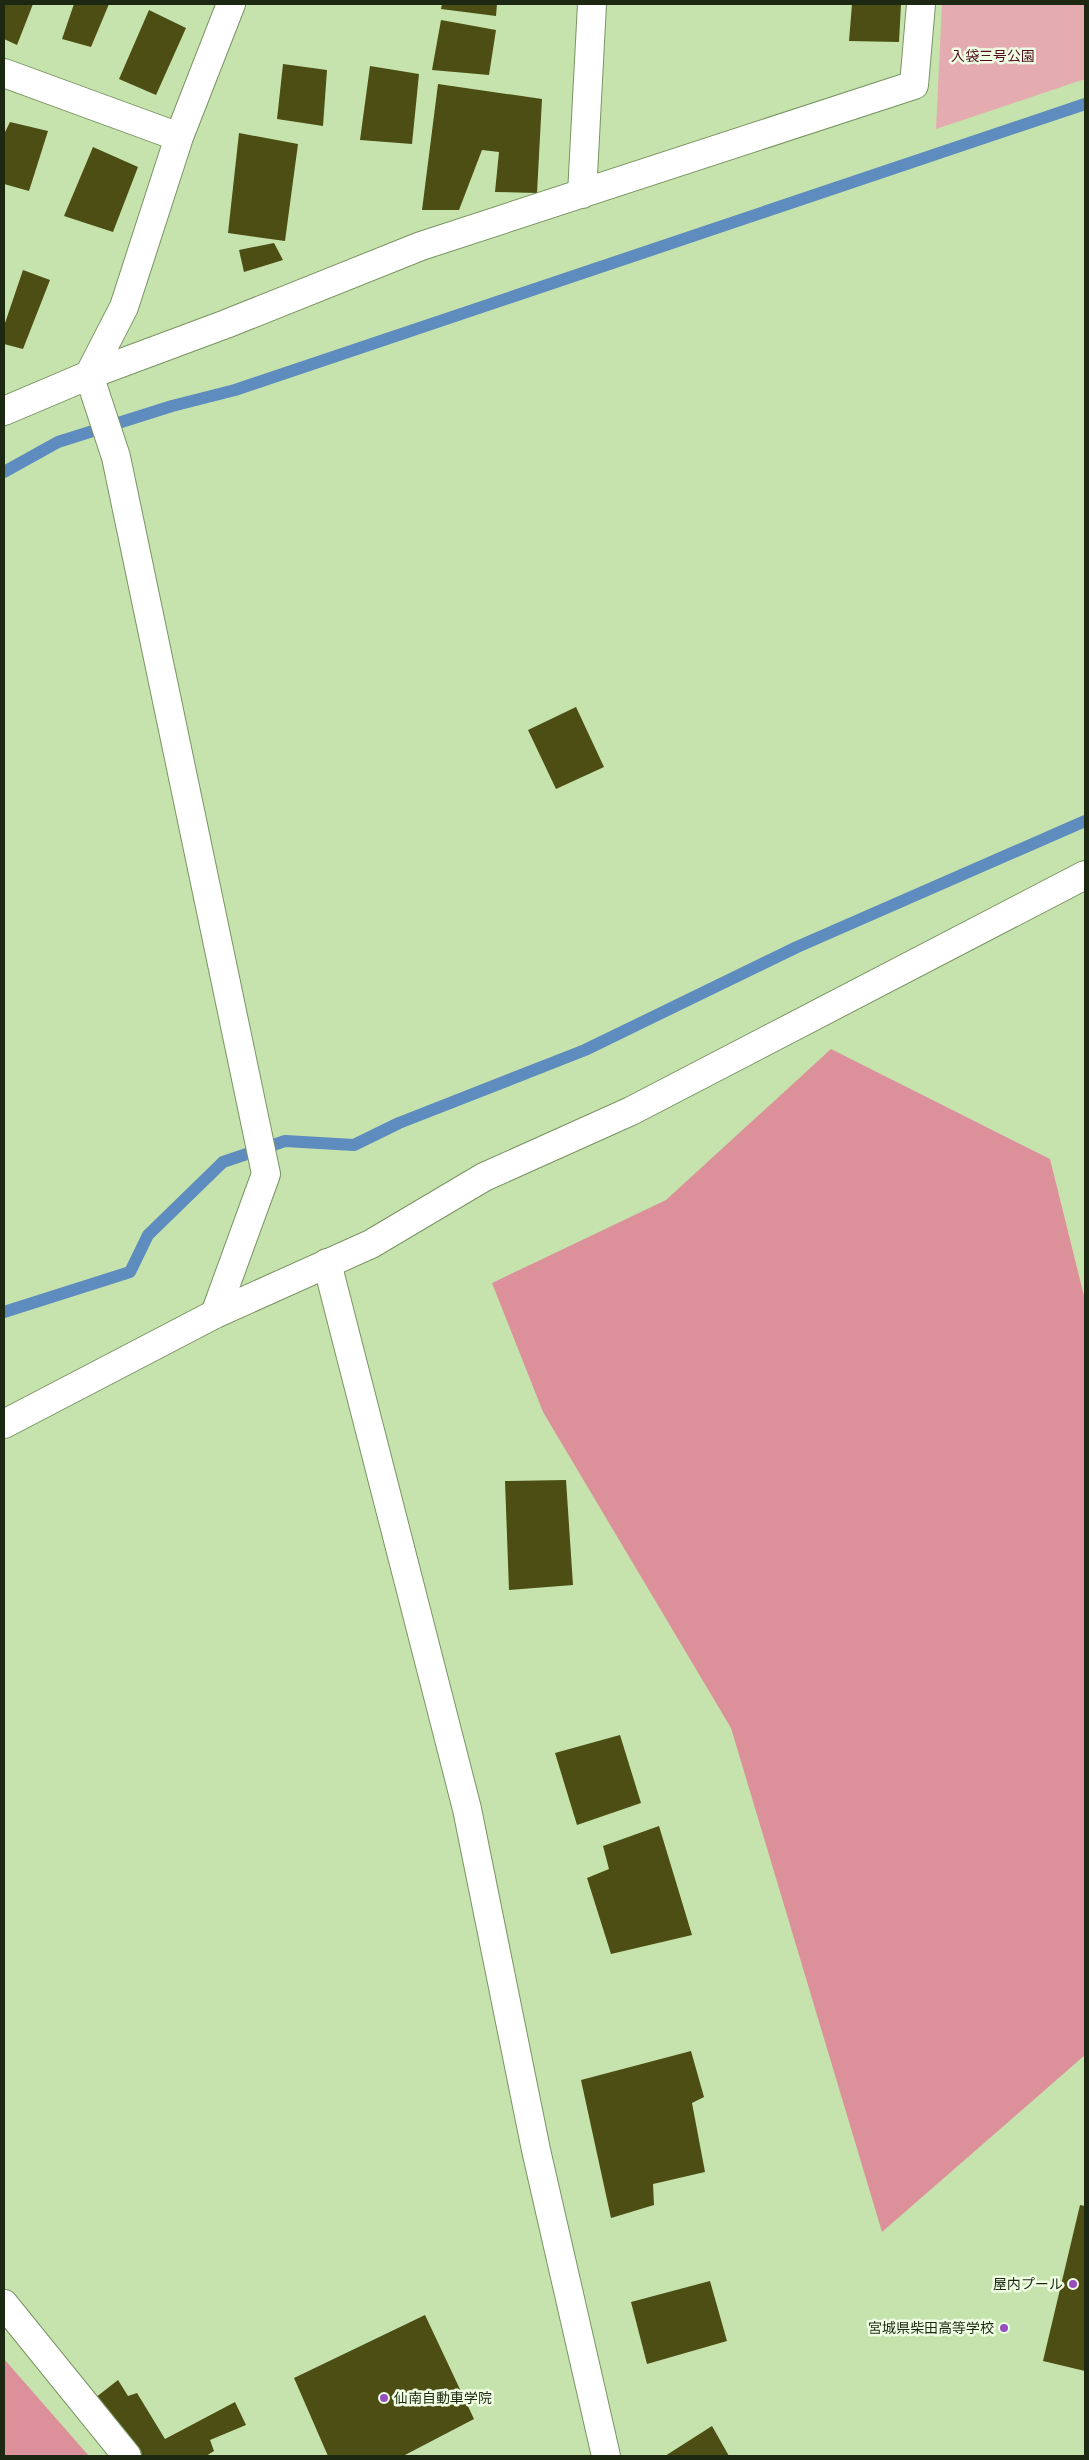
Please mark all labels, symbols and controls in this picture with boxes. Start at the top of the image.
park label: 入袋三号公園 [951,48,1035,64]
place label: 屋内プール [993,2276,1063,2292]
marker: 屋内プール [1067,2278,1079,2290]
place label: 宮城県柴田高等学校 [868,2320,994,2336]
marker: 宮城県柴田高等学校 [998,2322,1010,2334]
place label: 仙南自動車学院 [394,2390,492,2406]
marker: 仙南自動車学院 [378,2392,390,2404]

